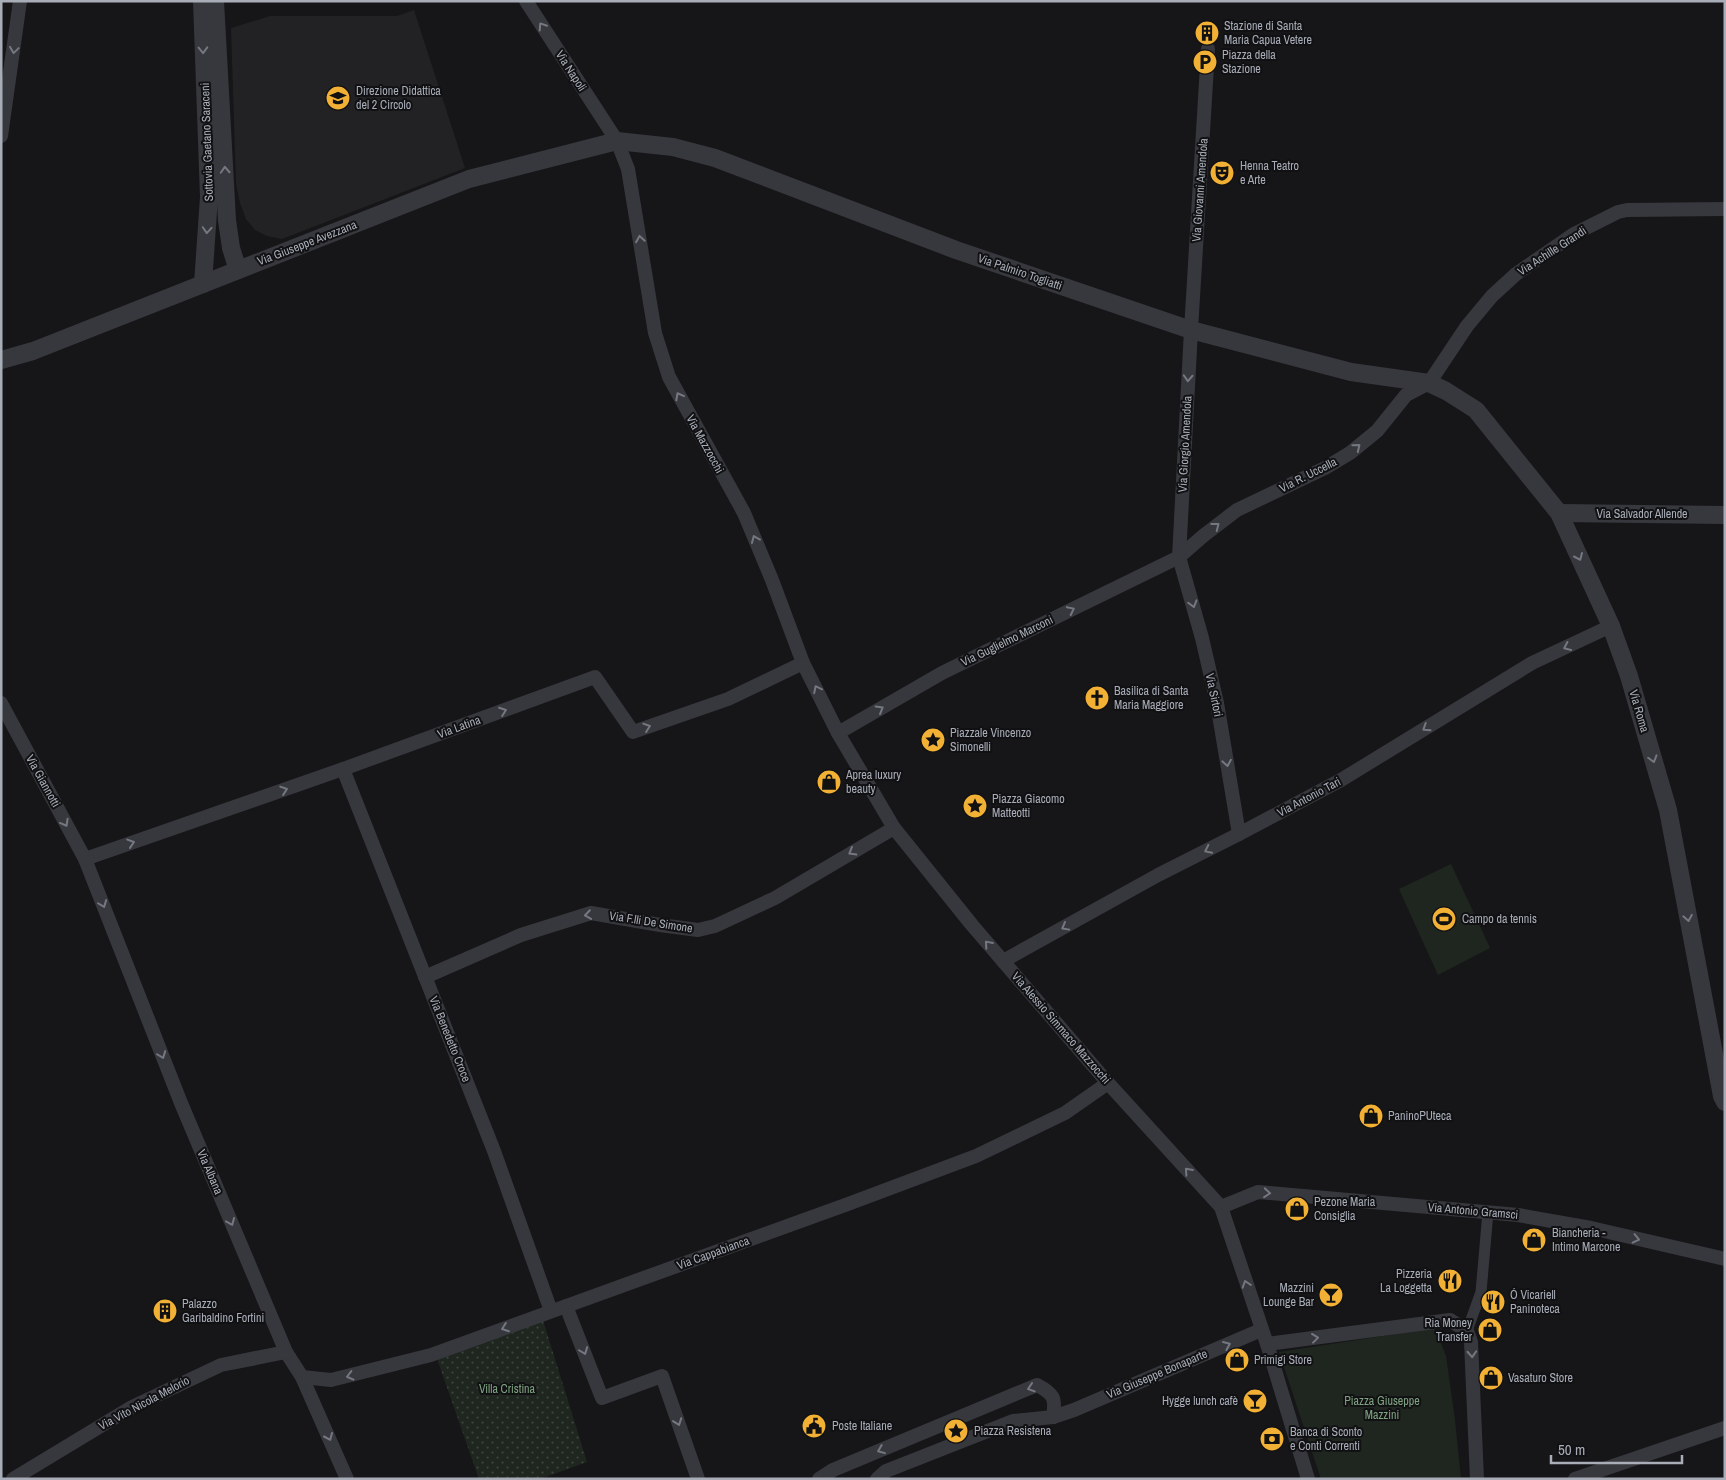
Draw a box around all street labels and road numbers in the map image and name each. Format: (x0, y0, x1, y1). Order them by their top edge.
street label: Via Napoli (552, 47, 590, 95)
street label: Sottovia Gaetano Saraceni (197, 82, 217, 202)
street label: Via Giovanni Amendola (1188, 137, 1212, 242)
street label: Via Giuseppe Avezzana (255, 216, 359, 269)
street label: Via Achille Grandi (1514, 223, 1590, 279)
street label: Via Palmiro Togliatti (976, 250, 1064, 294)
street label: Via Giorgio Amendola (1174, 395, 1196, 493)
street label: Via Mazzocchi (682, 412, 728, 476)
street label: Via R. Uccella (1277, 454, 1340, 496)
street label: Via Salvador Allende (1596, 506, 1688, 522)
street label: Via Guglielmo Marconi (958, 612, 1056, 670)
street label: Via Sirtori (1202, 672, 1226, 718)
street label: Via Roma (1625, 688, 1653, 735)
street label: Via Latina (435, 712, 483, 742)
street label: Via Giannotti (22, 752, 64, 810)
street label: Via Antonio Tari (1274, 774, 1344, 820)
street label: Via F.lli De Simone (608, 908, 694, 936)
street label: Via Alessio Simmaco Mazzocchi (1008, 969, 1114, 1087)
street label: Via Benedetto Croce (425, 994, 475, 1084)
street label: Via Albana (193, 1147, 227, 1197)
street label: Via Antonio Gramsci (1427, 1199, 1519, 1223)
street label: Via Cappabianca (675, 1232, 752, 1273)
street label: Via Giuseppe Bonaparte (1104, 1346, 1210, 1402)
street label: Via Vito Nicola Melorio (96, 1372, 192, 1434)

